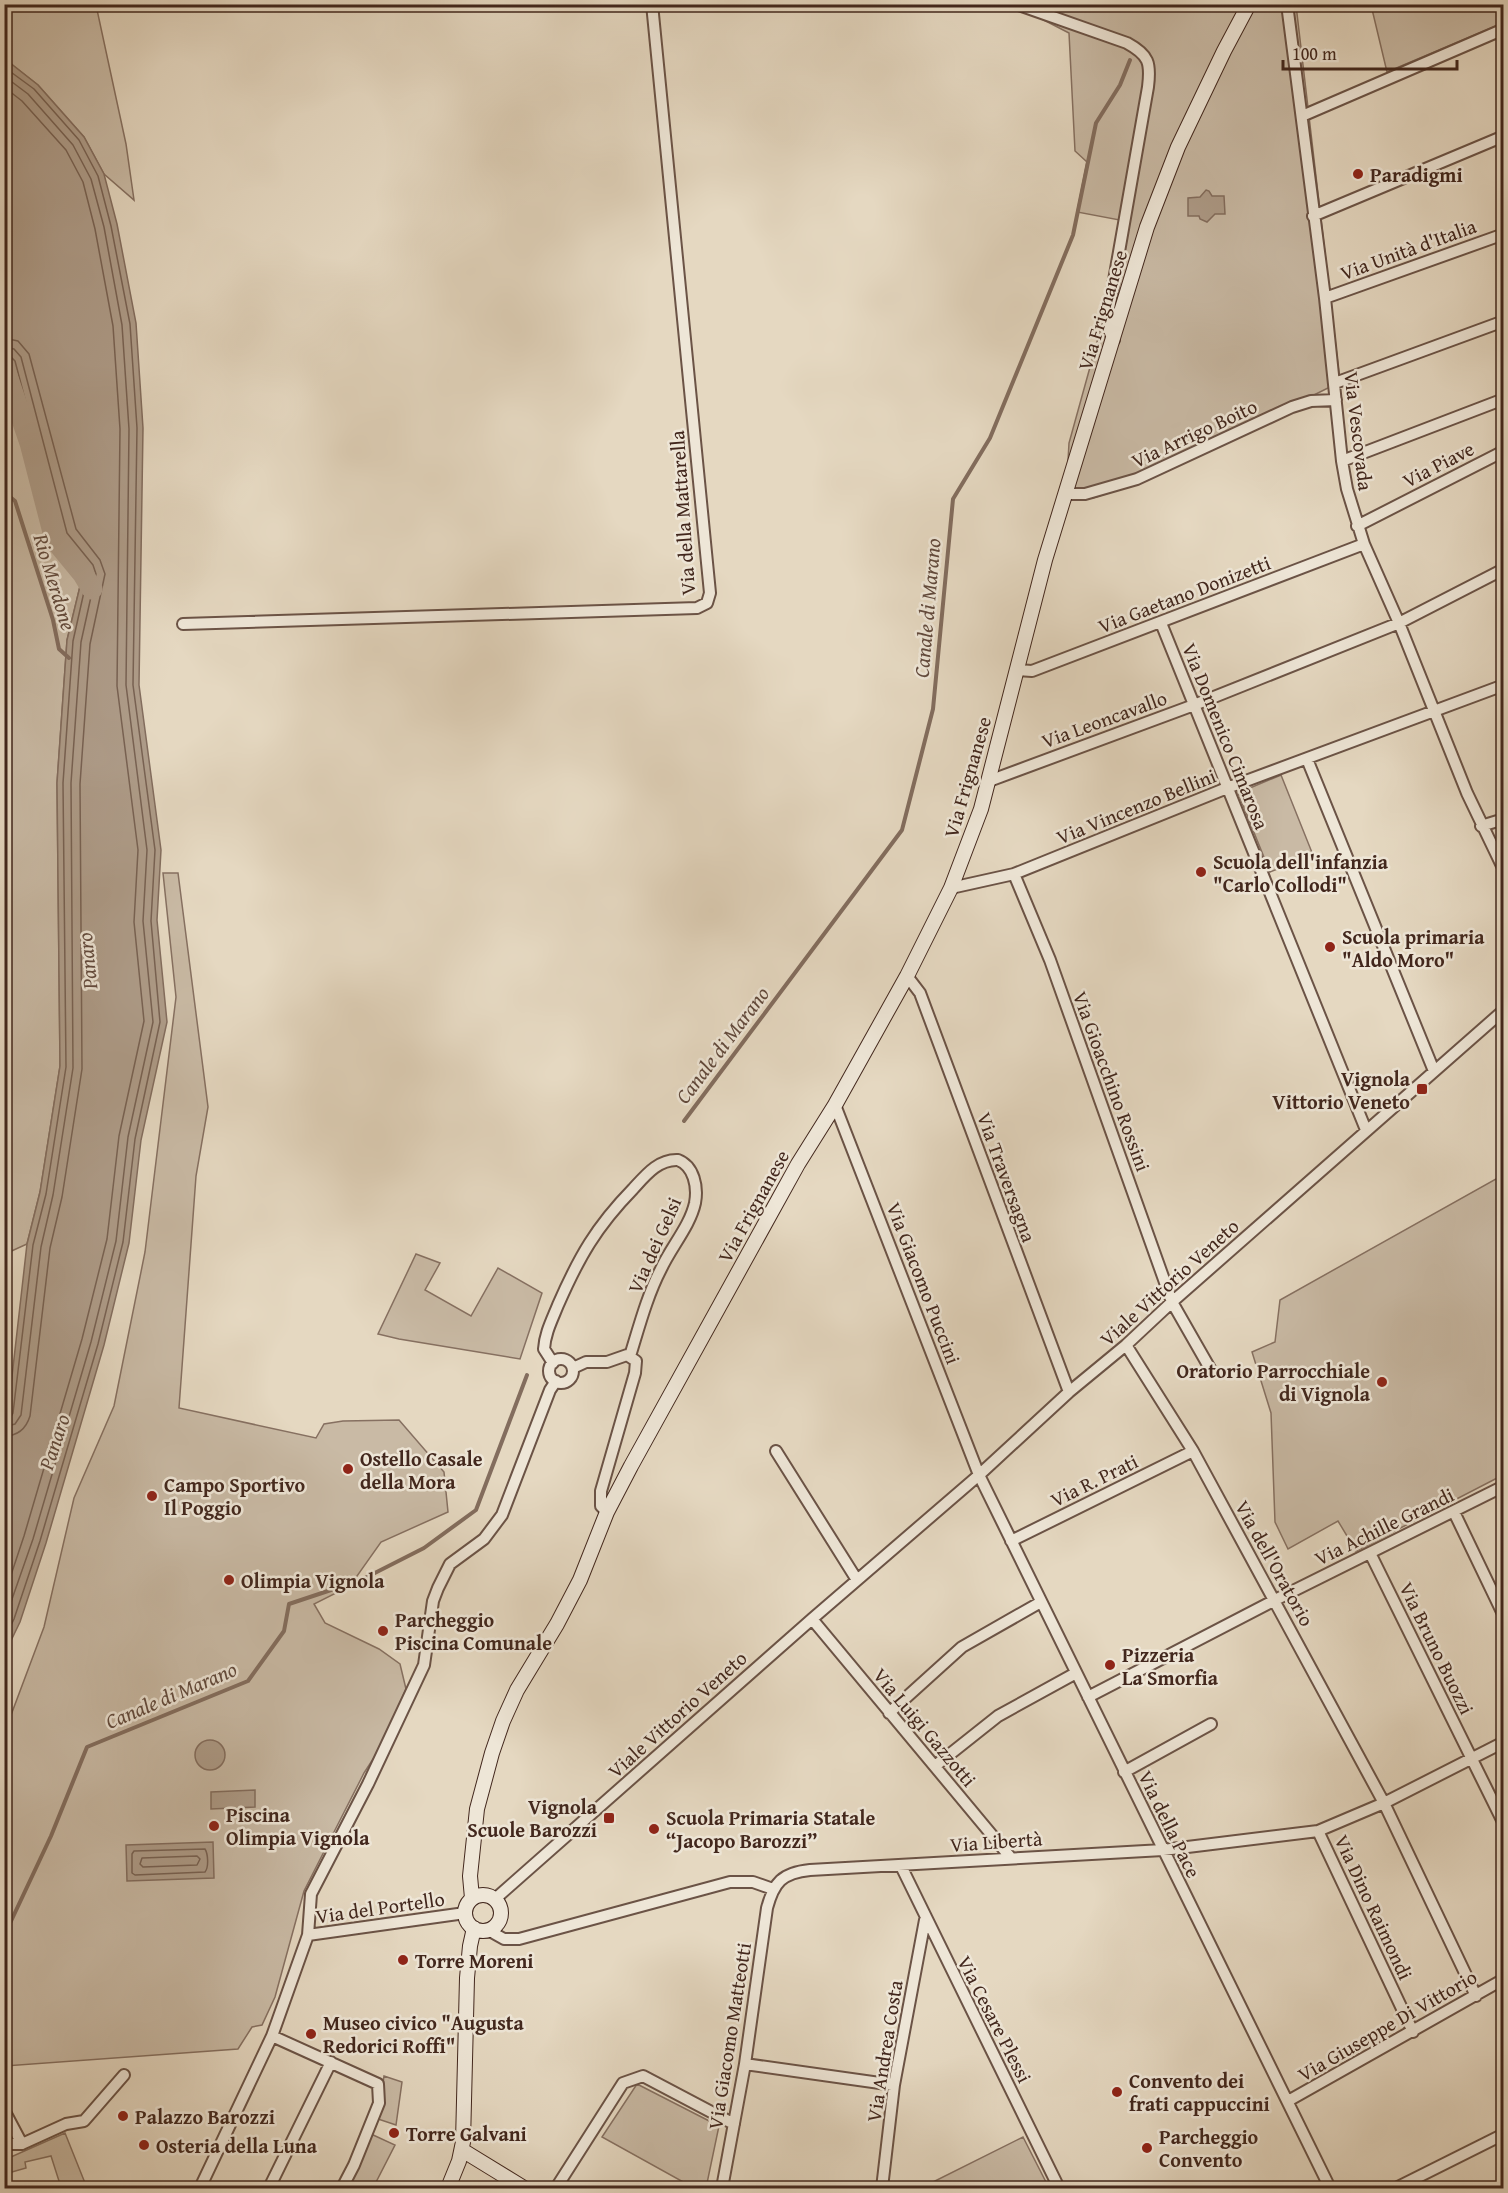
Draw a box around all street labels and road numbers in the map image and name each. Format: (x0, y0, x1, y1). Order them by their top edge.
street label: Via Unità d'Italia (1336, 211, 1481, 287)
street label: Via Frignanese (1070, 246, 1134, 374)
street label: Via Vescovada (1337, 370, 1381, 493)
street label: Via Arrigo Boito (1126, 391, 1262, 475)
street label: Via della Mattarella (662, 429, 702, 596)
street label: Via Piave (1397, 434, 1479, 494)
street label: Via Gaetano Donizetti (1094, 548, 1275, 640)
street label: Via Domenico Cimarosa (1175, 638, 1277, 834)
street label: Via Leoncavallo (1037, 683, 1171, 755)
street label: Via Frignanese (936, 713, 998, 841)
street label: Via Vincenzo Bellini (1052, 761, 1220, 851)
street label: Via Gioacchino Rossini (1066, 987, 1158, 1175)
street label: Via Traversagna (970, 1108, 1044, 1246)
street label: Via Frignanese (710, 1144, 796, 1268)
street label: Via dei Gelsi (620, 1192, 688, 1298)
street label: Via Giacomo Puccini (880, 1198, 968, 1368)
street label: Viale Vittorio Veneto (1093, 1212, 1245, 1352)
street label: Via R. Prati (1045, 1446, 1143, 1514)
street label: Via Achille Grandi (1309, 1479, 1459, 1572)
street label: Via dell'Oratorio (1228, 1495, 1322, 1631)
street label: Via Bruno Buozzi (1392, 1577, 1482, 1720)
street label: Viale Vittorio Veneto (601, 1644, 753, 1784)
street label: Via Luigi Gazzotti (867, 1661, 984, 1793)
street label: Via della Pace (1132, 1765, 1208, 1883)
street label: Via Libertà (949, 1823, 1044, 1859)
street label: Via Dino Raimondi (1328, 1830, 1420, 1985)
street label: Via del Portello (314, 1884, 446, 1930)
street label: Via Giacomo Matteotti (700, 1940, 758, 2131)
street label: Via Cesare Plessi (950, 1950, 1040, 2088)
street label: Via Giuseppe Di Vittorio (1292, 1962, 1482, 2088)
street label: Via Andrea Costa (858, 1977, 910, 2124)

